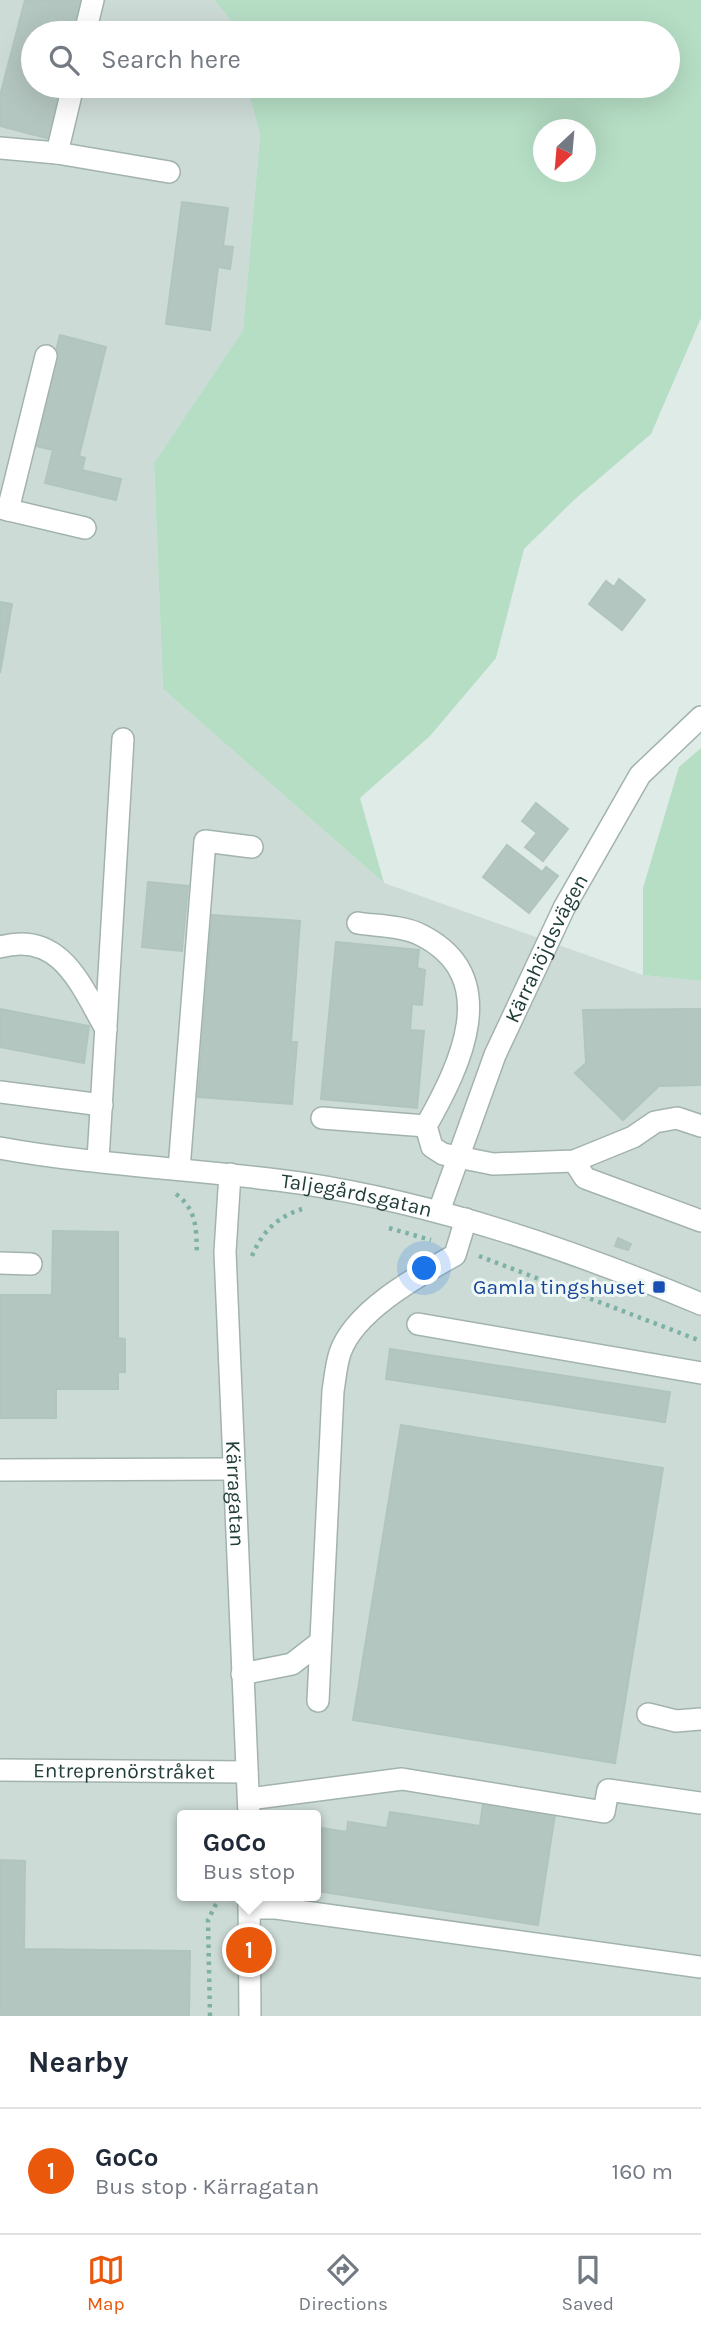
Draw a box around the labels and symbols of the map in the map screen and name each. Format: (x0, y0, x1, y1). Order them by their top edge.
north arrow (533, 119, 596, 182)
street label: Kärrahöjdsvägen (500, 870, 593, 1027)
street label: Taljegårdsgatan (280, 1169, 435, 1222)
your location (407, 1251, 441, 1285)
place label: Gamla tingshuset (473, 1275, 645, 1299)
marker: Gamla tingshuset (651, 1279, 667, 1295)
street label: Kärragatan (221, 1440, 250, 1547)
street label: Entreprenörstråket (33, 1758, 215, 1784)
pin: 1 (226, 1924, 272, 1976)

